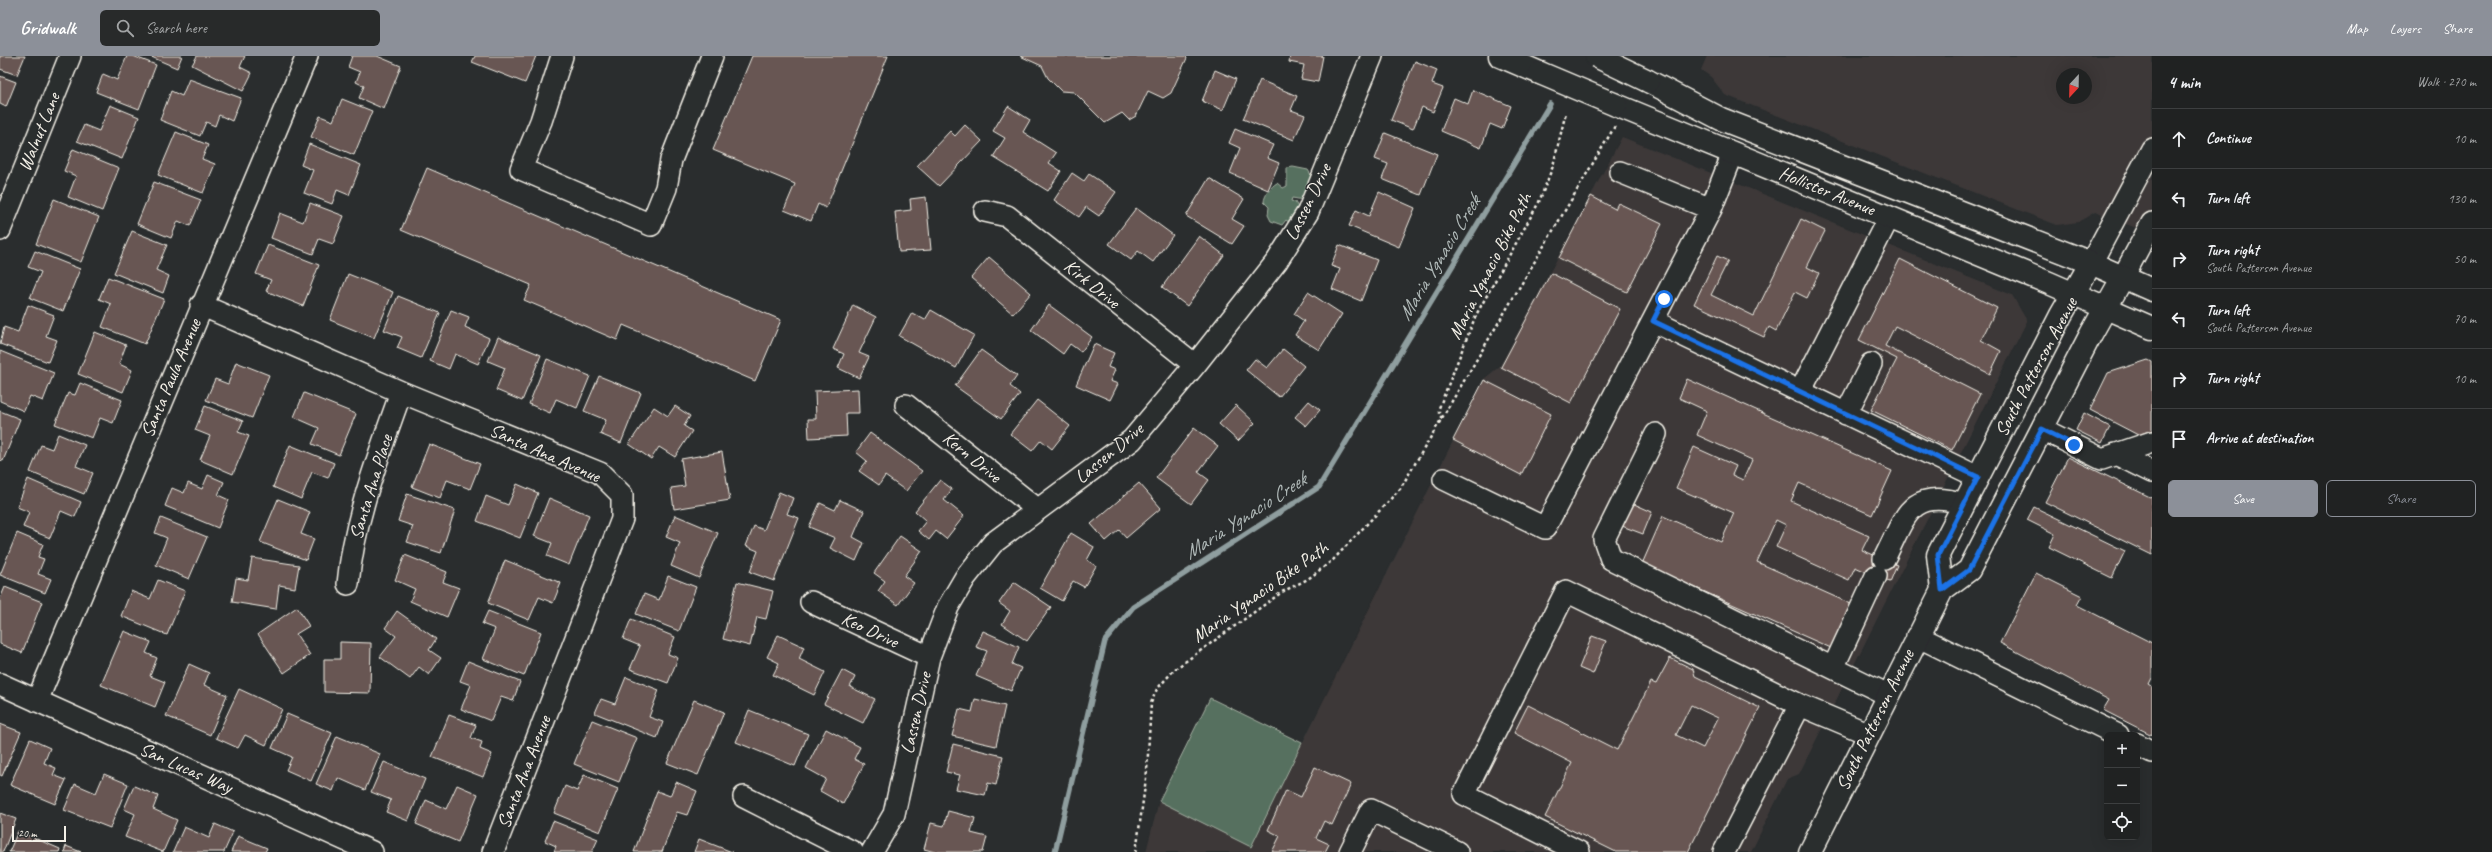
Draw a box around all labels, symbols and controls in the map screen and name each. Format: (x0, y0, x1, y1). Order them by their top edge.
search box (100, 10, 380, 46)
text: Gridwalk (20, 16, 76, 40)
icon: search (114, 17, 136, 39)
text: Search here (146, 19, 207, 38)
text: Map (2346, 20, 2368, 37)
text: Layers (2390, 20, 2421, 37)
text: Share (2443, 20, 2472, 37)
north arrow (2056, 68, 2092, 104)
text: 4 min (2168, 72, 2201, 93)
text: Walk · 270 m (2417, 74, 2476, 90)
street label: Walnut Lane (12, 88, 66, 175)
icon: ahead (2168, 128, 2190, 150)
text: Continue (2206, 129, 2251, 148)
text: 10 m (2454, 131, 2476, 147)
street label: Lassen Drive (1279, 158, 1338, 244)
street label: Hollister Avenue (1775, 161, 1880, 222)
water label: Maria Ygnacio Creek (1392, 188, 1488, 325)
street label: Maria Ygnacio Bike Path (1443, 188, 1538, 343)
icon: left (2168, 188, 2190, 210)
text: Turn left (2206, 189, 2249, 208)
text: 130 m (2448, 191, 2476, 207)
text: Turn right (2206, 241, 2259, 260)
icon: right (2168, 248, 2190, 270)
text: 50 m (2454, 251, 2476, 267)
street label: Kirk Drive (1059, 254, 1126, 315)
text: South Patterson Avenue (2206, 260, 2311, 276)
route start (1655, 290, 1673, 308)
street label: South Patterson Avenue (1989, 292, 2084, 441)
text: Turn left (2206, 301, 2249, 320)
icon: left (2168, 308, 2190, 330)
text: 70 m (2454, 311, 2476, 327)
street label: Santa Paula Avenue (135, 313, 207, 441)
text: South Patterson Avenue (2206, 320, 2311, 336)
icon: right (2168, 368, 2190, 390)
text: Turn right (2206, 369, 2259, 388)
text: 10 m (2454, 371, 2476, 387)
street label: Lassen Drive (1070, 416, 1150, 489)
street label: Santa Ana Avenue (486, 418, 606, 489)
street label: Kern Drive (938, 426, 1008, 489)
icon: arrive (2168, 428, 2190, 450)
text: Arrive at destination (2206, 429, 2313, 448)
street label: Santa Ana Place (344, 430, 399, 542)
route end (2065, 436, 2083, 454)
water label: Maria Ygnacio Creek (1179, 465, 1314, 565)
button: Save (2168, 480, 2318, 517)
button: Share (2326, 480, 2476, 517)
street label: Maria Ygnacio Bike Path (1187, 535, 1334, 648)
street label: Keo Drive (838, 606, 904, 654)
street label: South Patterson Avenue (1831, 644, 1920, 794)
street label: Lassen Drive (895, 668, 937, 756)
street label: Santa Ana Avenue (492, 711, 557, 832)
map controls (2104, 732, 2140, 840)
button: + (2104, 732, 2140, 768)
street label: San Lucas Way (136, 737, 238, 800)
button: − (2104, 768, 2140, 804)
button: locate (2104, 804, 2140, 840)
scale bar (12, 824, 66, 843)
text: 20 m (18, 826, 37, 840)

